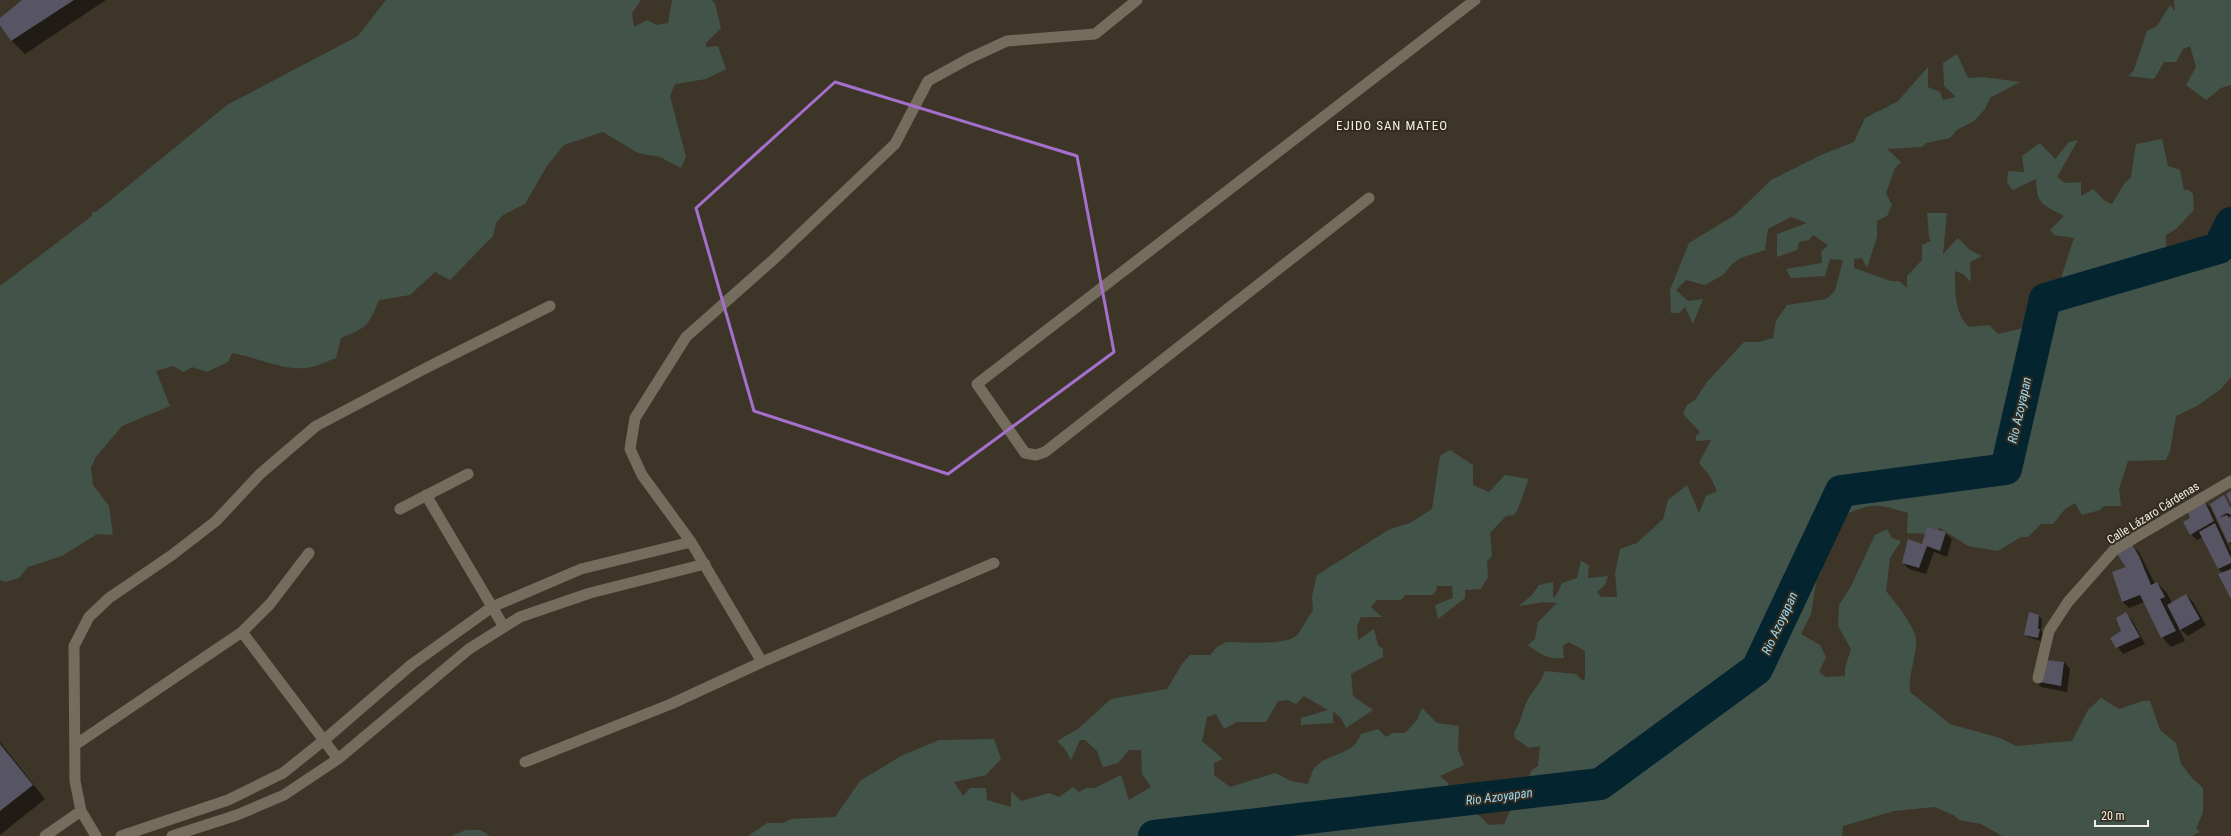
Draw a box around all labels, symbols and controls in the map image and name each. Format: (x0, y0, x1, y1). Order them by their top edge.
district label: EJIDO SAN MATEO (1336, 118, 1448, 133)
water label: Rio Azoyapan (2005, 376, 2034, 445)
street label: Calle Lázaro Cárdenas (2104, 479, 2202, 547)
water label: Rio Azoyapan (1758, 589, 1801, 657)
water label: Rio Azoyapan (1465, 785, 1533, 808)
scale bar (2095, 802, 2148, 828)
text: 20 m (2101, 809, 2125, 823)

